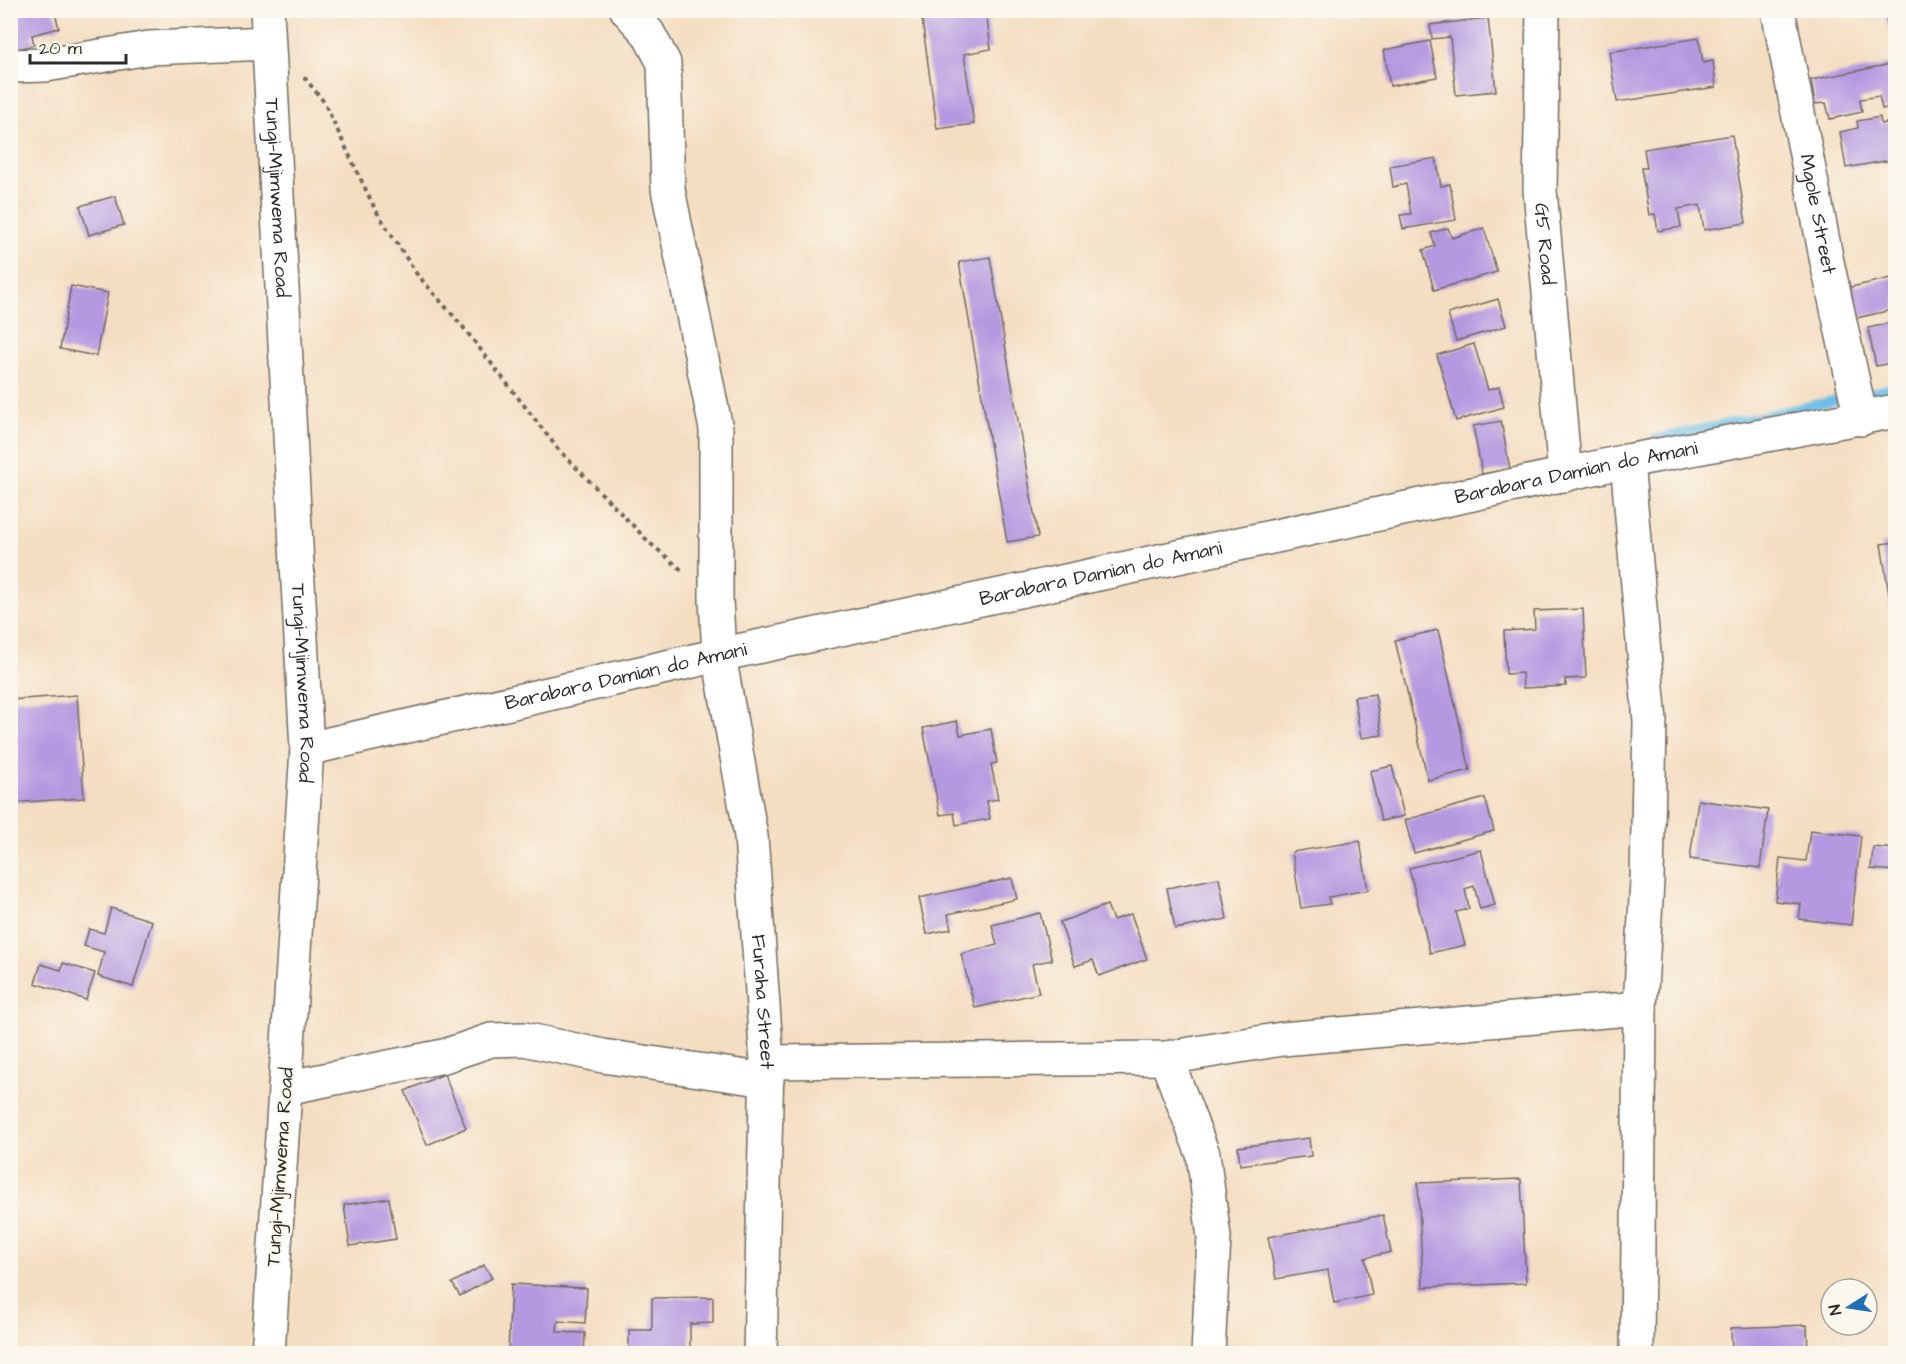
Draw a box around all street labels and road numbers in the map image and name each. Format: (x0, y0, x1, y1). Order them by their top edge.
street label: Tungi—Mjimwema Road (258, 97, 297, 298)
street label: Mgole Street (1792, 152, 1843, 277)
street label: G5 Road (1527, 202, 1562, 286)
street label: Barabara Damian do Amani (1452, 434, 1700, 511)
street label: Barabara Damian do Amani (977, 534, 1225, 613)
street label: Tungi—Mjimwema Road (284, 583, 321, 784)
street label: Barabara Damian do Amani (502, 635, 749, 717)
street label: Furaha Street (744, 933, 781, 1069)
street label: Tungi—Mjimwema Road (259, 1066, 302, 1268)

